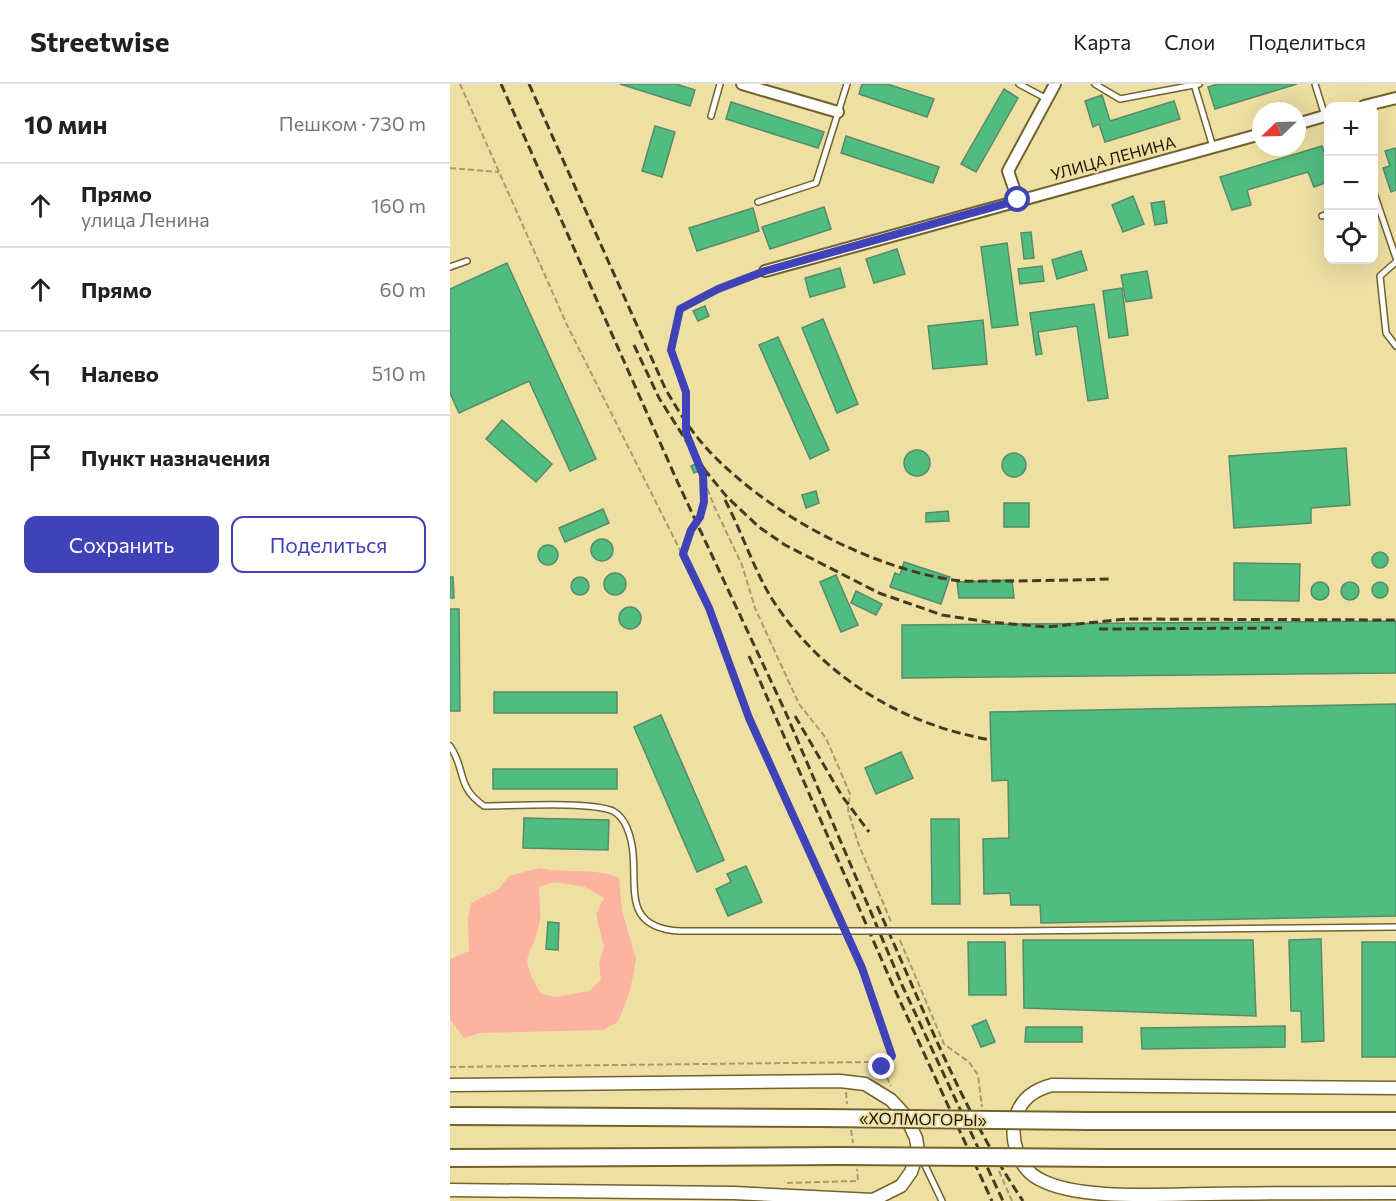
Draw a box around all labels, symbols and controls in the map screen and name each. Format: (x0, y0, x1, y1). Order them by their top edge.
text: Streetwise (30, 24, 170, 58)
text: Карта (1073, 29, 1131, 54)
text: Слои (1164, 29, 1215, 54)
text: Поделиться (1248, 29, 1366, 54)
north arrow (1252, 102, 1306, 156)
map controls (1324, 102, 1378, 264)
button: + (1324, 102, 1378, 156)
text: 10 мин (24, 108, 107, 139)
text: Пешком · 730 m (279, 111, 426, 135)
street label: УЛИЦА ЛЕНИНА (1048, 132, 1177, 183)
button: − (1324, 156, 1378, 210)
text: Прямо (81, 180, 152, 207)
route start (1004, 186, 1030, 212)
icon: ahead (24, 189, 57, 222)
text: 160 m (371, 193, 426, 217)
text: улица Ленина (81, 207, 210, 231)
button: locate (1324, 210, 1378, 264)
icon: ahead (24, 273, 57, 306)
text: Прямо (81, 276, 152, 303)
text: 60 m (380, 277, 426, 301)
icon: left (24, 357, 57, 390)
text: Налево (81, 360, 159, 387)
text: 510 m (372, 361, 426, 385)
icon: arrive (24, 441, 57, 474)
text: Пункт назначения (81, 444, 270, 471)
button: Сохранить (24, 516, 219, 573)
button: Поделиться (231, 516, 426, 573)
route end (868, 1053, 894, 1079)
street label: «ХОЛМОГОРЫ» (859, 1108, 987, 1129)

